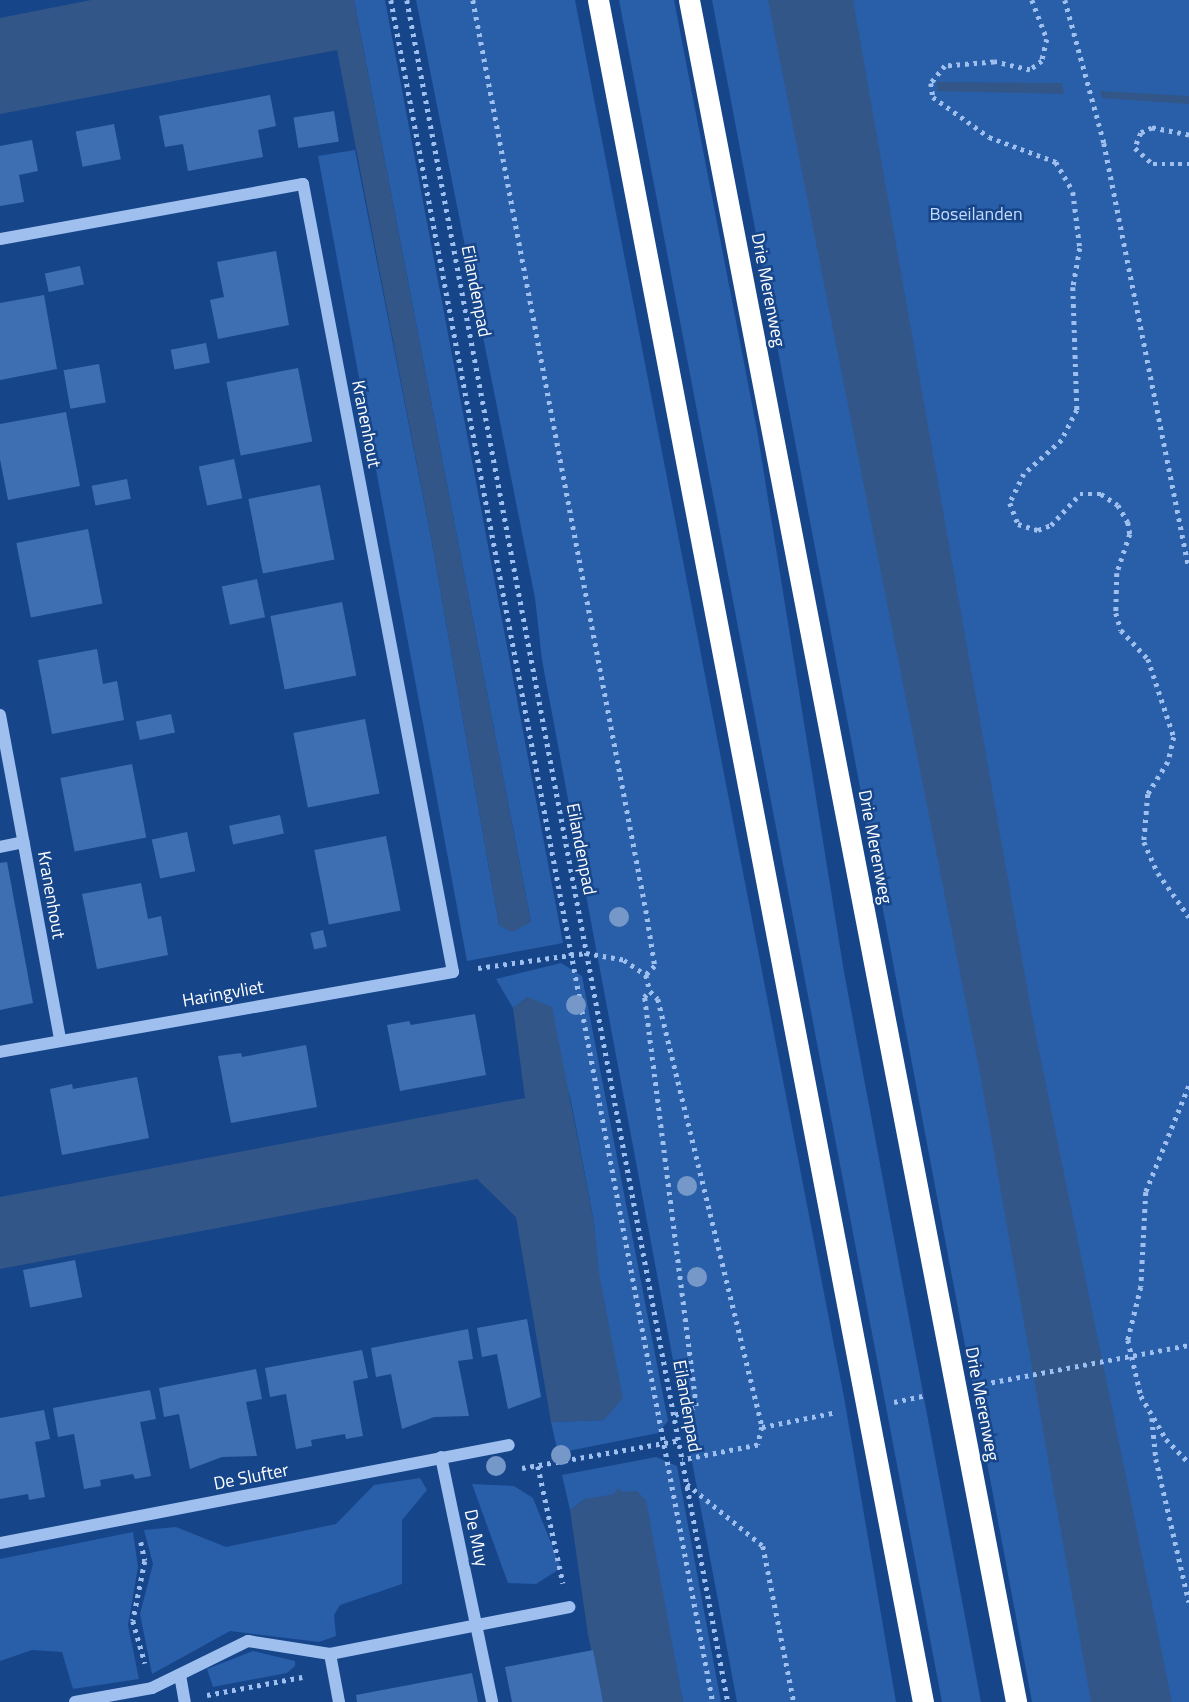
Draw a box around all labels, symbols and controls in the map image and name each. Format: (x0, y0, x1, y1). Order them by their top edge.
park label: Boseilanden (929, 203, 1023, 225)
street label: Drie Merenweg (746, 231, 790, 349)
street label: Eilandenpad (457, 243, 495, 339)
street label: Kranenhout (347, 378, 385, 470)
street label: Drie Merenweg (853, 788, 897, 906)
street label: Eilandenpad (562, 801, 600, 897)
street label: Kranenhout (33, 849, 69, 941)
street label: Haringvliet (181, 976, 265, 1012)
street label: Drie Merenweg (960, 1345, 1004, 1463)
street label: Eilandenpad (668, 1358, 706, 1454)
street label: De Slufter (212, 1459, 290, 1495)
street label: De Muy (459, 1507, 493, 1569)

